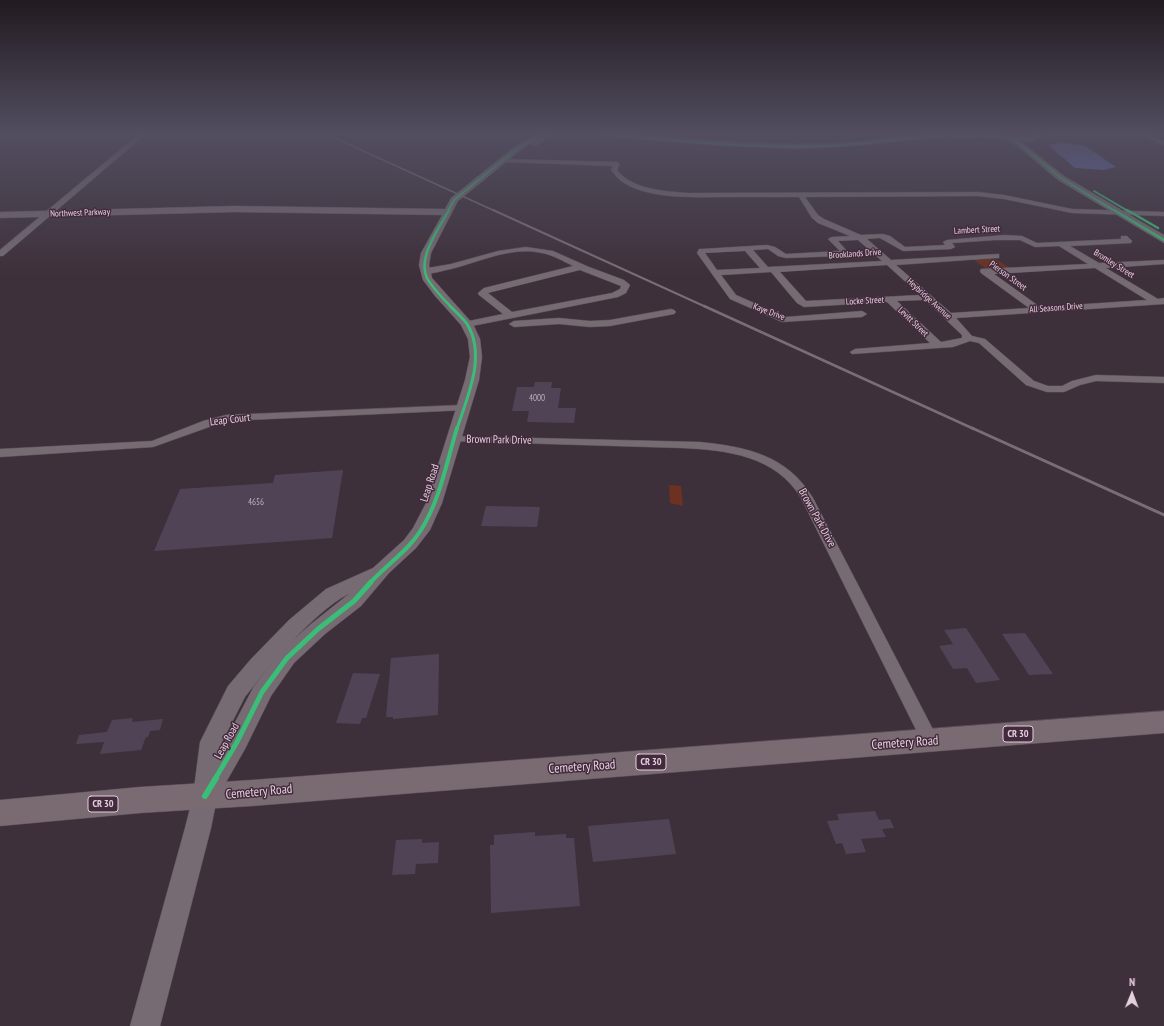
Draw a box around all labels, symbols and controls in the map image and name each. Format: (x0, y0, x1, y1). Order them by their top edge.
street label: Northwest Parkway (50, 207, 110, 219)
street label: Lambert Street (954, 223, 1000, 237)
street label: Brooklands Drive (828, 247, 882, 261)
street label: Bromley Street (1092, 247, 1136, 281)
street label: Pierson Street (987, 259, 1029, 293)
street label: Heybridge Avenue (904, 276, 954, 322)
street label: Locke Street (846, 295, 884, 307)
street label: Kaye Drive (752, 301, 786, 323)
street label: All Seasons Drive (1029, 301, 1083, 315)
street label: Levitt Street (896, 305, 930, 339)
house number: 4000 (529, 393, 545, 403)
street label: Leap Court (209, 411, 251, 429)
street label: Brown Park Drive (466, 433, 532, 447)
street label: Leap Road (418, 462, 442, 504)
street label: Brown Park Drive (795, 486, 839, 550)
house number: 4656 (248, 497, 264, 507)
street label: Leap Road (212, 721, 242, 761)
road number: CR 30 (1003, 726, 1033, 742)
street label: Cemetery Road (871, 733, 939, 753)
road number: CR 30 (636, 754, 666, 770)
street label: Cemetery Road (548, 757, 616, 777)
street label: Cemetery Road (225, 781, 293, 803)
road number: CR 30 (88, 796, 118, 812)
north arrow (1112, 974, 1152, 1014)
text: N (1129, 975, 1135, 989)

